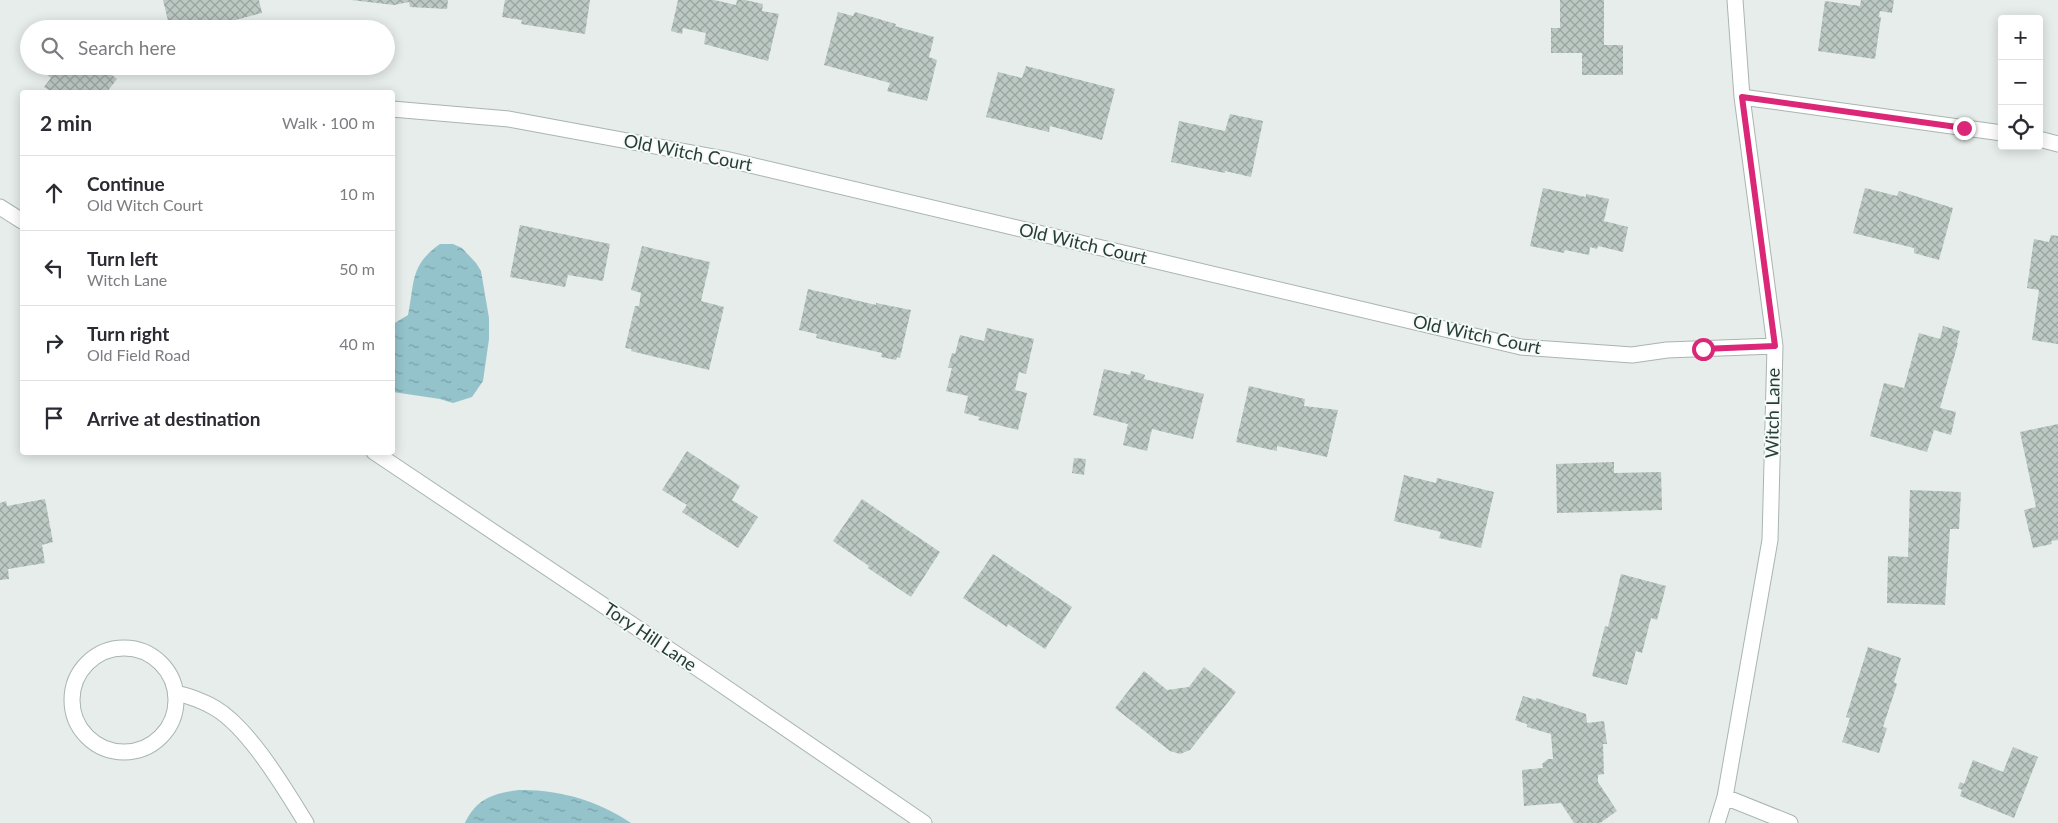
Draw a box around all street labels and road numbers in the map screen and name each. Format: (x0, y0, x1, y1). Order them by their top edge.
street label: Old Witch Court (622, 129, 755, 175)
street label: Old Witch Court (1017, 218, 1150, 269)
street label: Old Witch Court (1411, 310, 1544, 358)
street label: Witch Lane (1760, 368, 1784, 458)
street label: Tory Hill Lane (600, 597, 701, 675)

